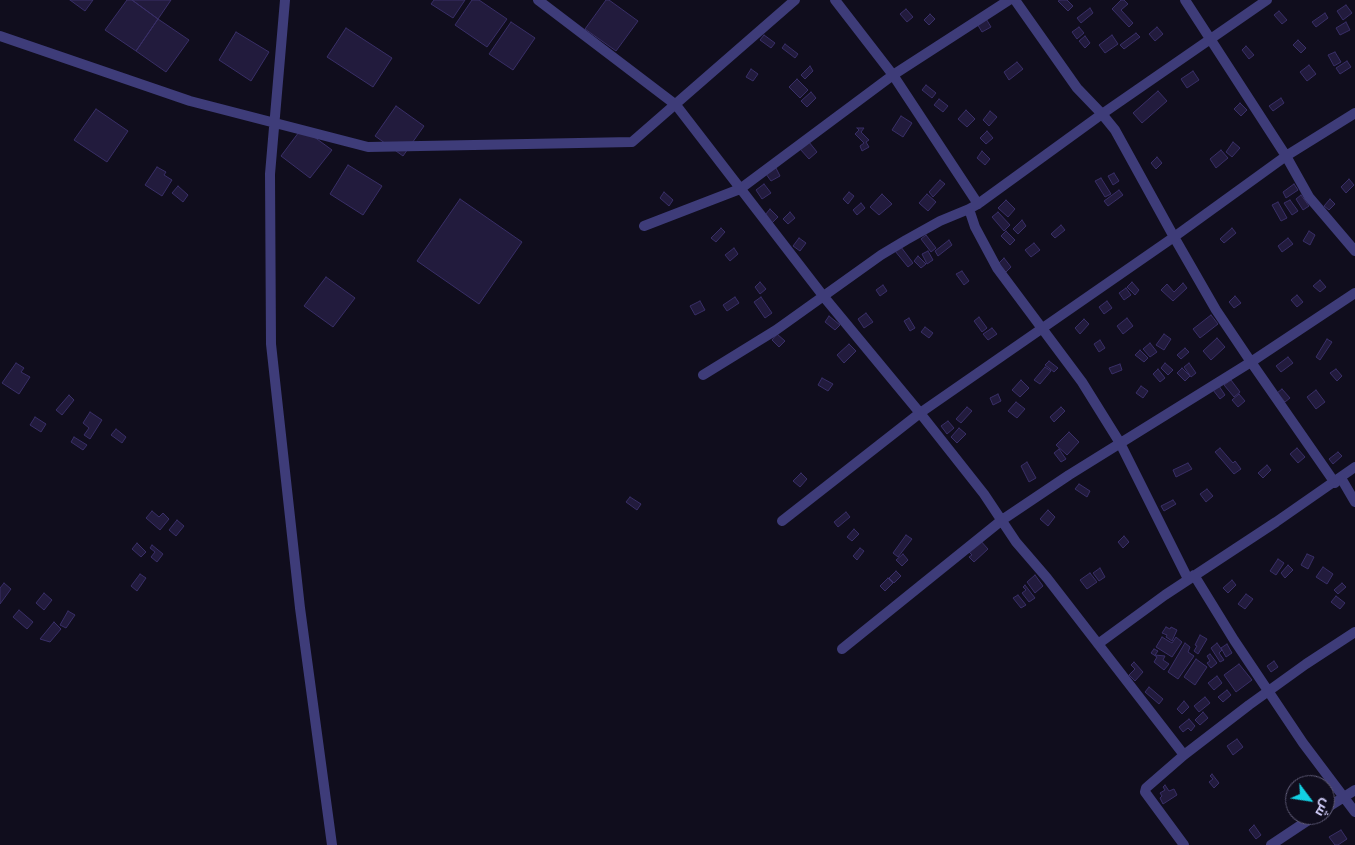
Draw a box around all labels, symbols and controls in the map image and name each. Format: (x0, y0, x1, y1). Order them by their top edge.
north arrow (1285, 775, 1335, 825)
text: ش (1311, 795, 1334, 820)

